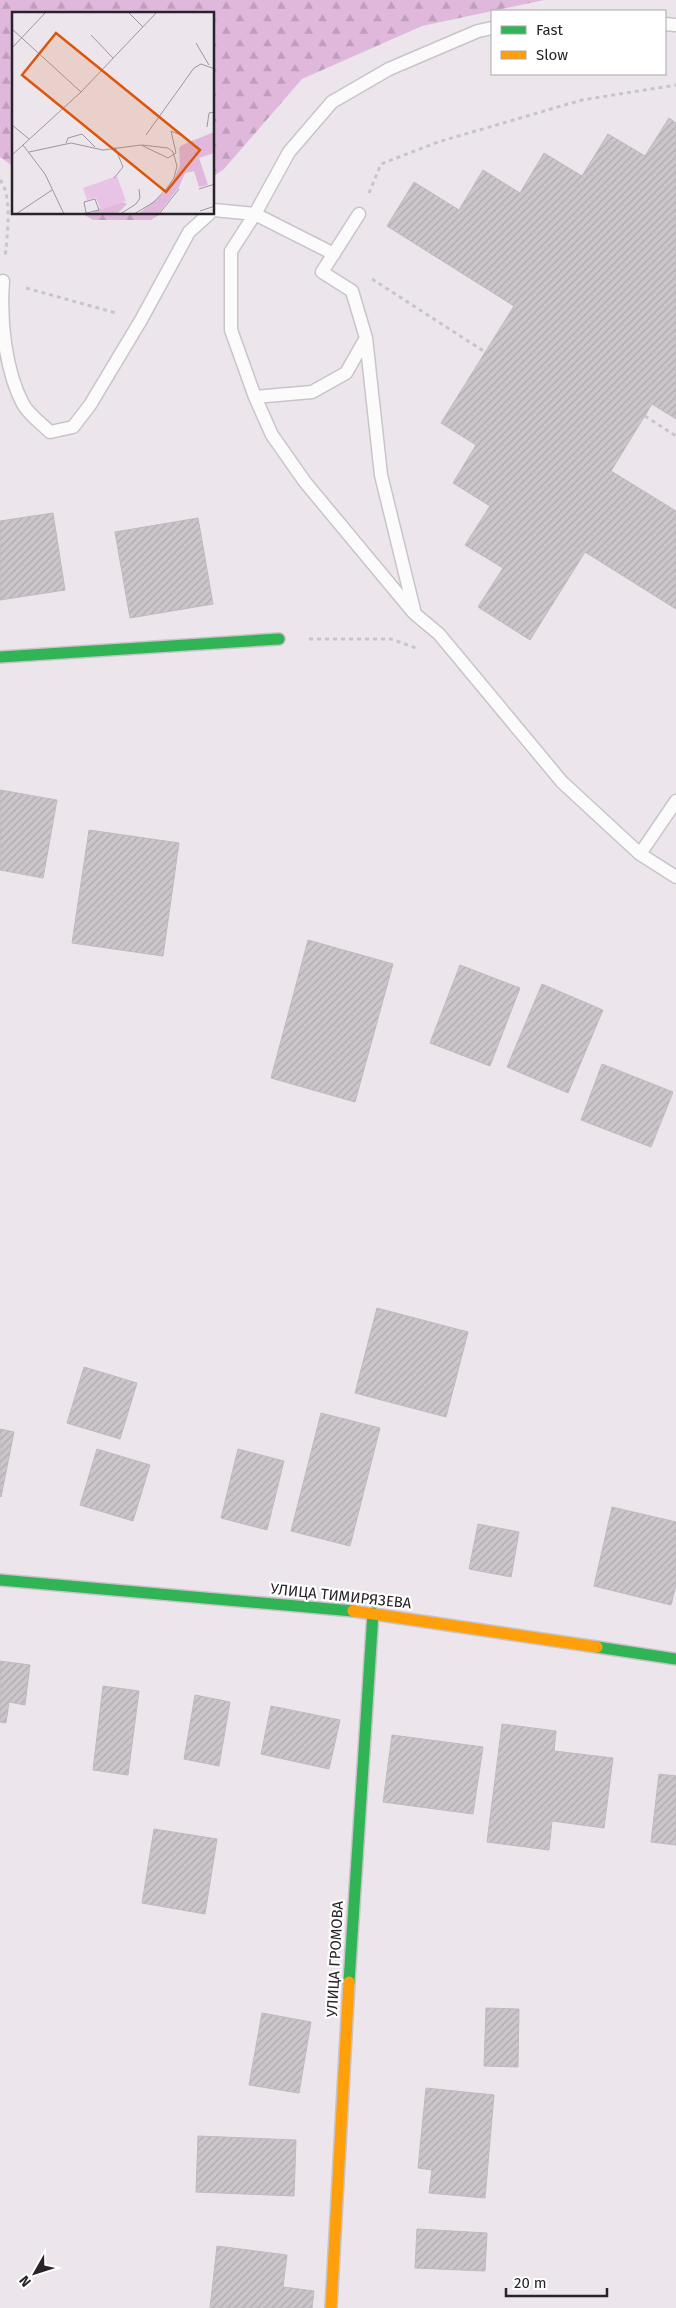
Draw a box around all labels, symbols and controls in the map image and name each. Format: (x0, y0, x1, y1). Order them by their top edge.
legend (491, 10, 666, 75)
inset map (12, 12, 215, 215)
text: Fast (536, 21, 563, 39)
text: Slow (536, 46, 568, 64)
street label: УЛИЦА ТИМИРЯЗЕВА (270, 1580, 413, 1612)
street label: УЛИЦА ГРОМОВА (323, 1900, 347, 2018)
north arrow (10, 2248, 60, 2298)
scale bar (506, 2266, 607, 2298)
text: N (16, 2272, 35, 2290)
text: 20 m (514, 2274, 547, 2292)

